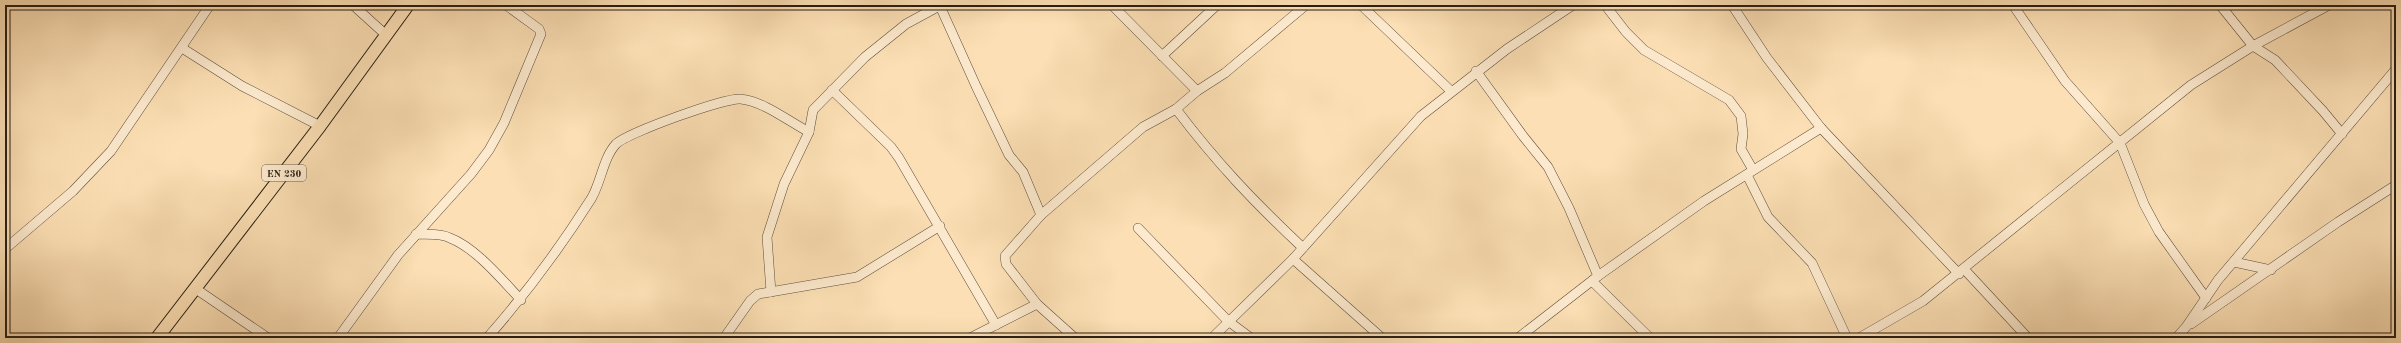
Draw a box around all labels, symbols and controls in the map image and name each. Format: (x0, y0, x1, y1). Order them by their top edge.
road number: EN 230 (262, 165, 306, 181)

